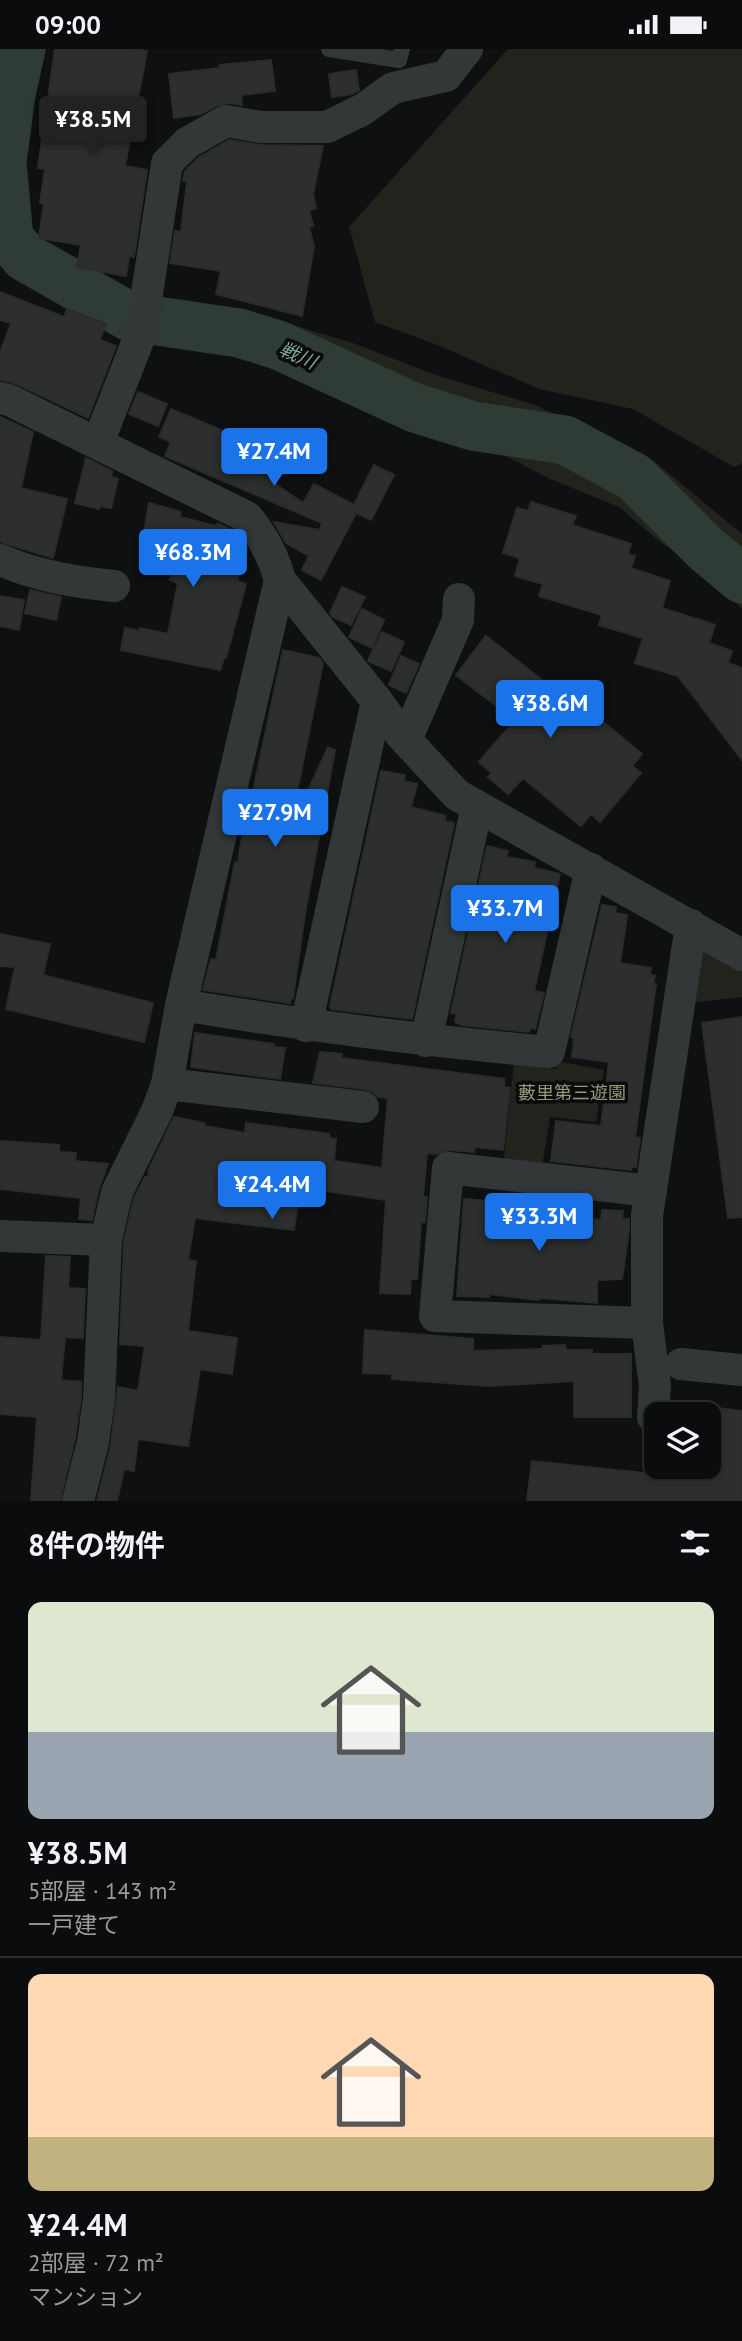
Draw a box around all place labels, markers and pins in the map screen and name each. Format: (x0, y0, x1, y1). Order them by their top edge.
pin: ¥38.5M (36, 97, 150, 156)
pin: ¥27.4M (217, 429, 331, 488)
pin: ¥68.3M (136, 529, 250, 589)
pin: ¥38.6M (493, 681, 607, 740)
pin: ¥27.9M (218, 789, 332, 849)
pin: ¥33.7M (448, 885, 562, 945)
pin: ¥24.4M (215, 1161, 329, 1221)
pin: ¥33.3M (482, 1193, 596, 1253)

